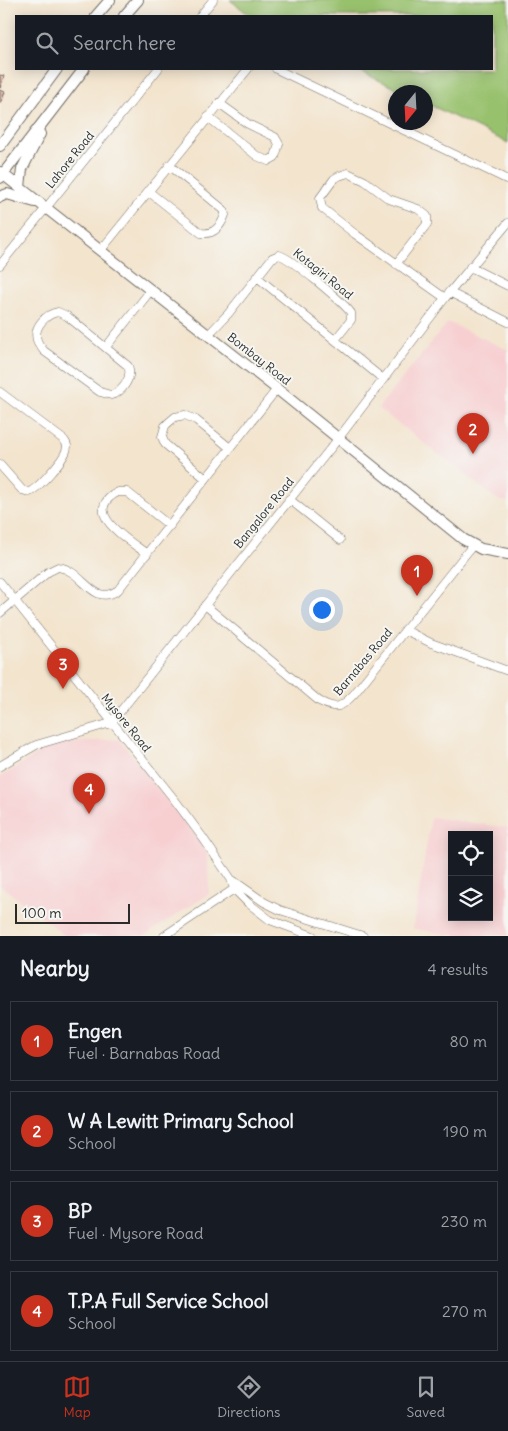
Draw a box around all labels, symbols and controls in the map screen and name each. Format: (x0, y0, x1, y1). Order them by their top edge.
search box (15, 15, 493, 70)
icon: search (33, 29, 61, 57)
text: Search here (73, 31, 176, 55)
north arrow (388, 85, 433, 130)
street label: Lahore Road (42, 128, 97, 191)
street label: Kotagiri Road (290, 245, 356, 302)
street label: Bombay Road (225, 329, 294, 388)
pin: 2 (457, 413, 489, 454)
street label: Bangalore Road (231, 474, 297, 551)
pin: 1 (401, 555, 433, 596)
your location (309, 597, 335, 623)
street label: Barnabas Road (330, 625, 395, 698)
pin: 3 (47, 648, 79, 689)
street label: Mysore Road (98, 690, 154, 755)
pin: 4 (73, 773, 105, 814)
map controls (448, 831, 493, 921)
button: locate (448, 831, 493, 876)
button: layers (448, 876, 493, 921)
scale bar (15, 901, 130, 924)
text: 100 m (22, 904, 62, 922)
text: Nearby (20, 955, 90, 982)
text: 4 results (427, 959, 488, 979)
text: Engen (68, 1019, 122, 1043)
text: 1 (34, 1031, 40, 1051)
text: 80 m (449, 1031, 487, 1051)
text: Fuel · Barnabas Road (68, 1043, 220, 1063)
text: W A Lewitt Primary School (68, 1109, 294, 1133)
text: 2 (33, 1121, 41, 1141)
text: 190 m (443, 1121, 487, 1141)
text: School (68, 1133, 116, 1153)
text: BP (68, 1199, 92, 1223)
text: 3 (32, 1211, 42, 1231)
text: 230 m (441, 1211, 487, 1231)
text: Fuel · Mysore Road (68, 1223, 203, 1243)
text: T.P.A Full Service School (68, 1289, 269, 1313)
text: 4 (32, 1301, 42, 1321)
text: 270 m (442, 1301, 487, 1321)
text: School (68, 1313, 116, 1333)
tab: Map (63, 1373, 91, 1421)
tab: Directions (217, 1373, 280, 1421)
tab: Saved (407, 1373, 445, 1421)

